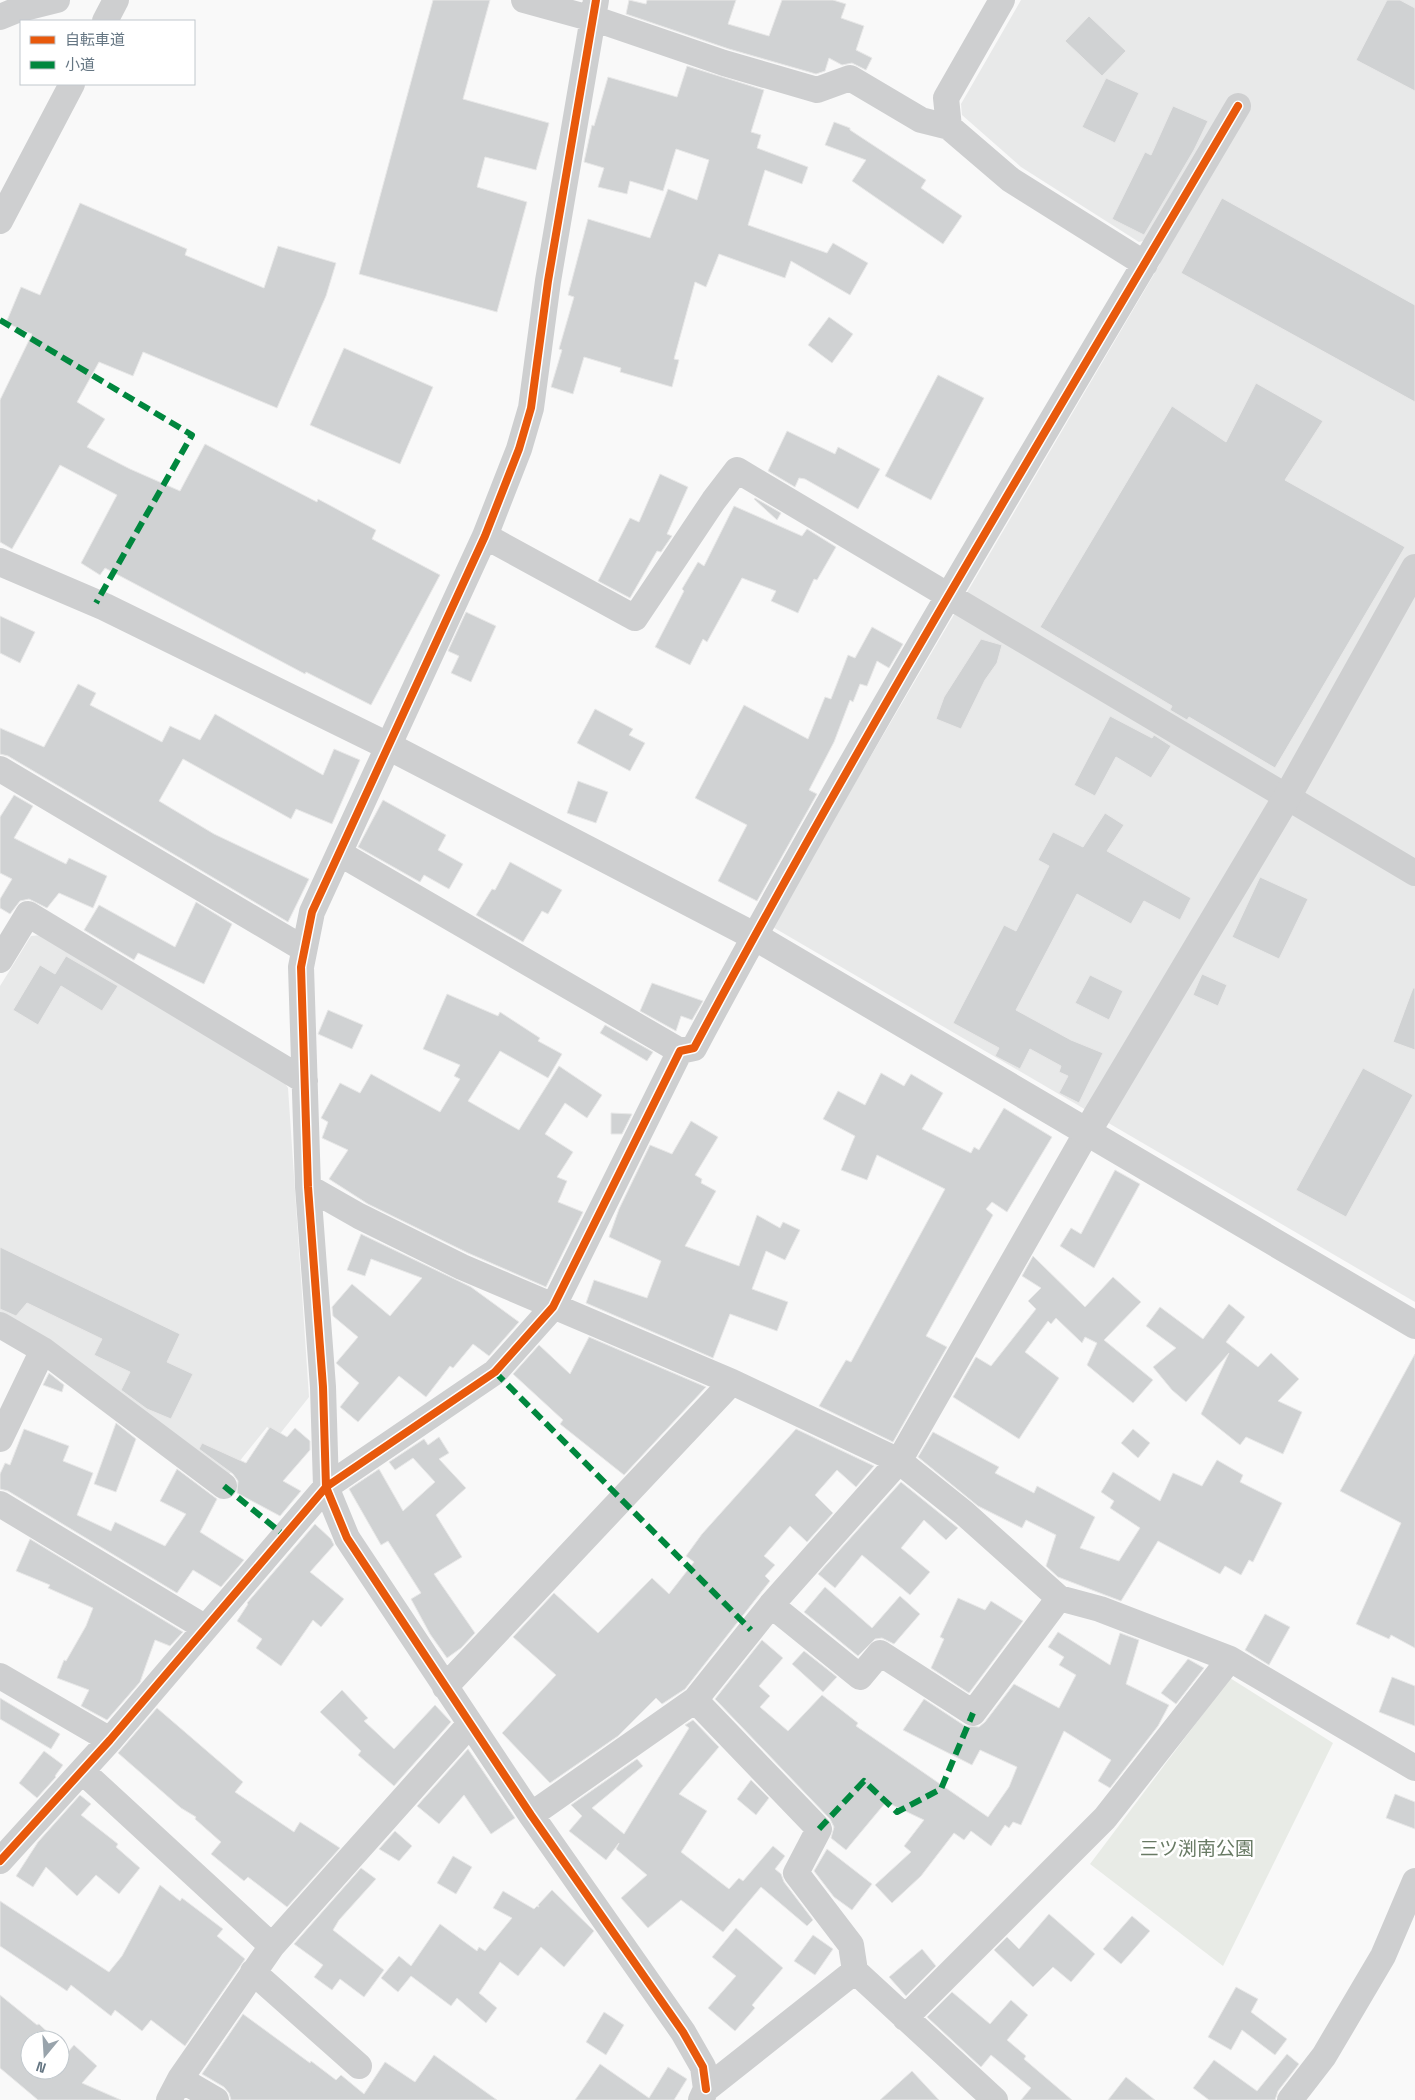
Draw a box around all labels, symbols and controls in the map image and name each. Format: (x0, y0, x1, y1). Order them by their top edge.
legend (20, 20, 195, 85)
text: 自転車道 (65, 30, 125, 49)
text: 小道 (65, 55, 95, 74)
park label: 三ツ渕南公園 (1140, 1836, 1254, 1861)
north arrow (20, 2030, 70, 2080)
text: N (34, 2057, 48, 2077)

